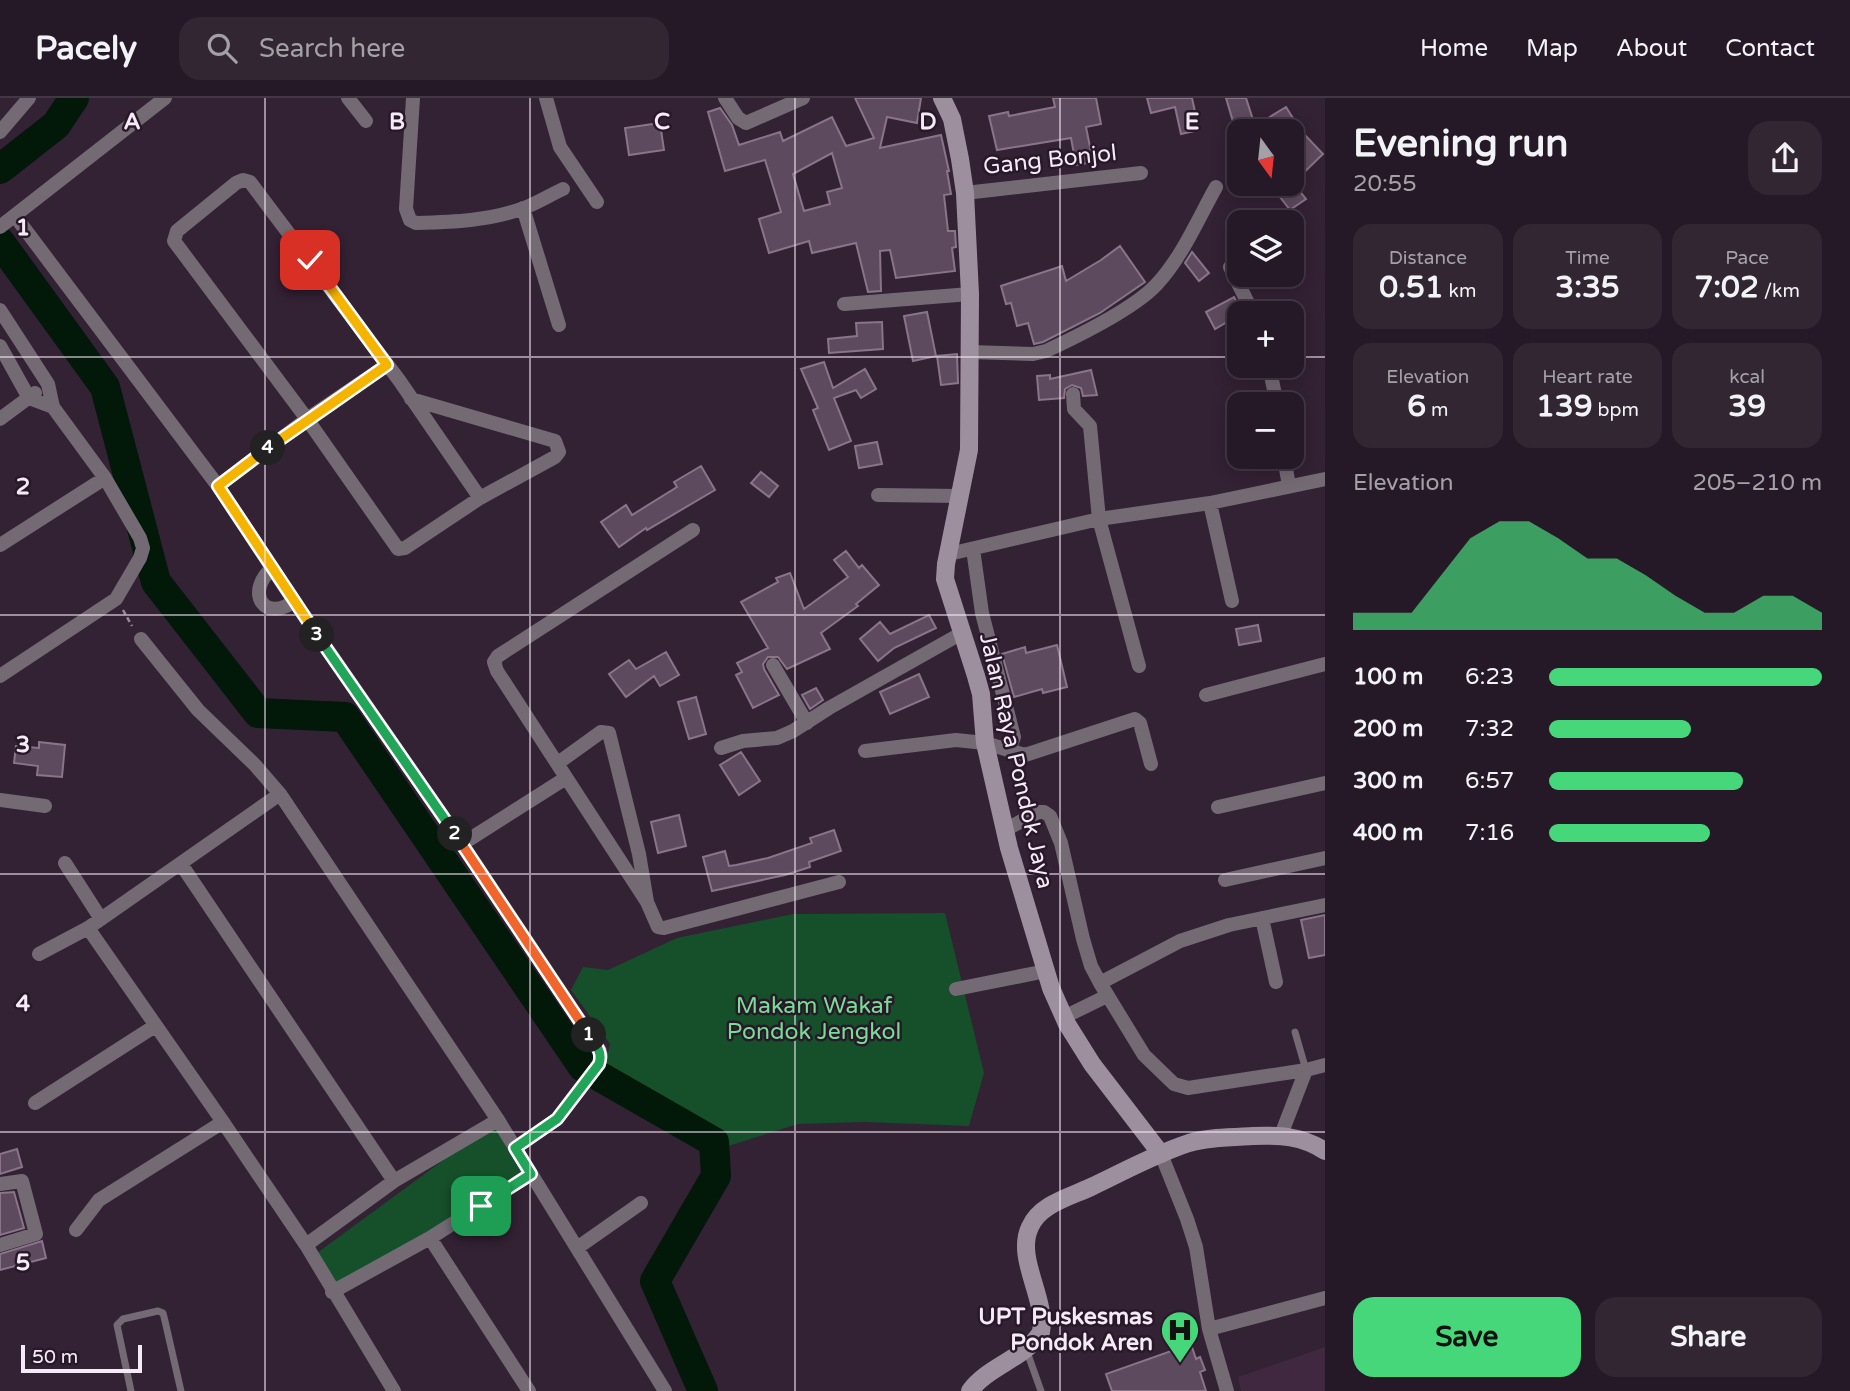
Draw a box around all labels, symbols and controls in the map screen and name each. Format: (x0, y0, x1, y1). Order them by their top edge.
search box (179, 17, 669, 80)
text: Pacely (35, 29, 137, 68)
icon: search (203, 29, 241, 67)
text: Search here (259, 33, 405, 64)
text: Home (1420, 34, 1488, 63)
text: Map (1526, 34, 1578, 63)
text: About (1616, 34, 1687, 63)
text: Contact (1725, 34, 1815, 63)
text: A (123, 108, 141, 136)
text: B (389, 108, 405, 136)
text: C (654, 108, 670, 136)
text: D (919, 108, 937, 136)
text: E (1185, 108, 1199, 136)
north arrow (1227, 119, 1304, 196)
map controls (1227, 119, 1304, 469)
text: Evening run (1353, 121, 1568, 167)
button: share (1748, 121, 1822, 195)
street label: Gang Bonjol (982, 139, 1118, 181)
text: 20:55 (1353, 170, 1417, 198)
button: layers (1227, 210, 1304, 287)
text: 1 (16, 214, 30, 242)
pin (280, 230, 340, 290)
icon: check (291, 241, 329, 279)
text: Distance (1389, 247, 1467, 269)
text: Time (1565, 247, 1610, 269)
text: Pace (1725, 247, 1769, 269)
text: 0.51 (1379, 269, 1444, 306)
text: 3:35 (1555, 269, 1620, 306)
text: 7:02 (1694, 269, 1759, 306)
text: km (1444, 280, 1476, 302)
text: /km (1759, 280, 1800, 302)
button: + (1227, 301, 1304, 378)
text: Elevation (1386, 366, 1469, 388)
text: Heart rate (1542, 366, 1633, 388)
text: kcal (1729, 366, 1765, 388)
text: 6 (1407, 388, 1426, 425)
text: 139 (1536, 388, 1593, 425)
text: 39 (1728, 388, 1766, 425)
button: − (1227, 392, 1304, 469)
text: m (1426, 399, 1448, 421)
text: bpm (1593, 399, 1639, 421)
pin: 4 (250, 430, 286, 466)
text: 4 (262, 436, 273, 458)
text: Elevation (1353, 469, 1454, 497)
text: 205–210 m (1693, 469, 1822, 497)
text: 2 (16, 473, 30, 501)
pin: 3 (300, 618, 334, 652)
text: 3 (311, 623, 322, 645)
street label: Jalan Raya Pondok Jaya (973, 631, 1059, 891)
text: 100 m (1353, 663, 1423, 691)
text: 6:23 (1465, 663, 1514, 691)
text: 200 m (1353, 715, 1423, 743)
text: 7:32 (1465, 715, 1514, 743)
text: 3 (16, 731, 30, 759)
text: 300 m (1353, 767, 1423, 795)
text: 6:57 (1465, 767, 1514, 795)
pin: 2 (438, 816, 472, 852)
text: 400 m (1353, 819, 1423, 847)
text: 7:16 (1465, 819, 1514, 847)
text: 2 (449, 822, 460, 844)
text: 4 (16, 990, 31, 1018)
park label: Makam Wakaf Pondok Jengkol (727, 992, 901, 1046)
pin: 1 (572, 1018, 606, 1052)
text: 1 (583, 1023, 594, 1045)
pin (451, 1176, 511, 1236)
icon: arrive (462, 1187, 500, 1225)
text: 5 (16, 1249, 30, 1277)
button: Save (1353, 1297, 1581, 1377)
button: Share (1595, 1297, 1822, 1377)
place label: UPT Puskesmas Pondok Aren (978, 1303, 1153, 1357)
hospital icon: UPT Puskesmas Pondok Aren (1159, 1309, 1201, 1364)
scale bar (21, 1342, 142, 1374)
text: 50 m (32, 1346, 78, 1368)

